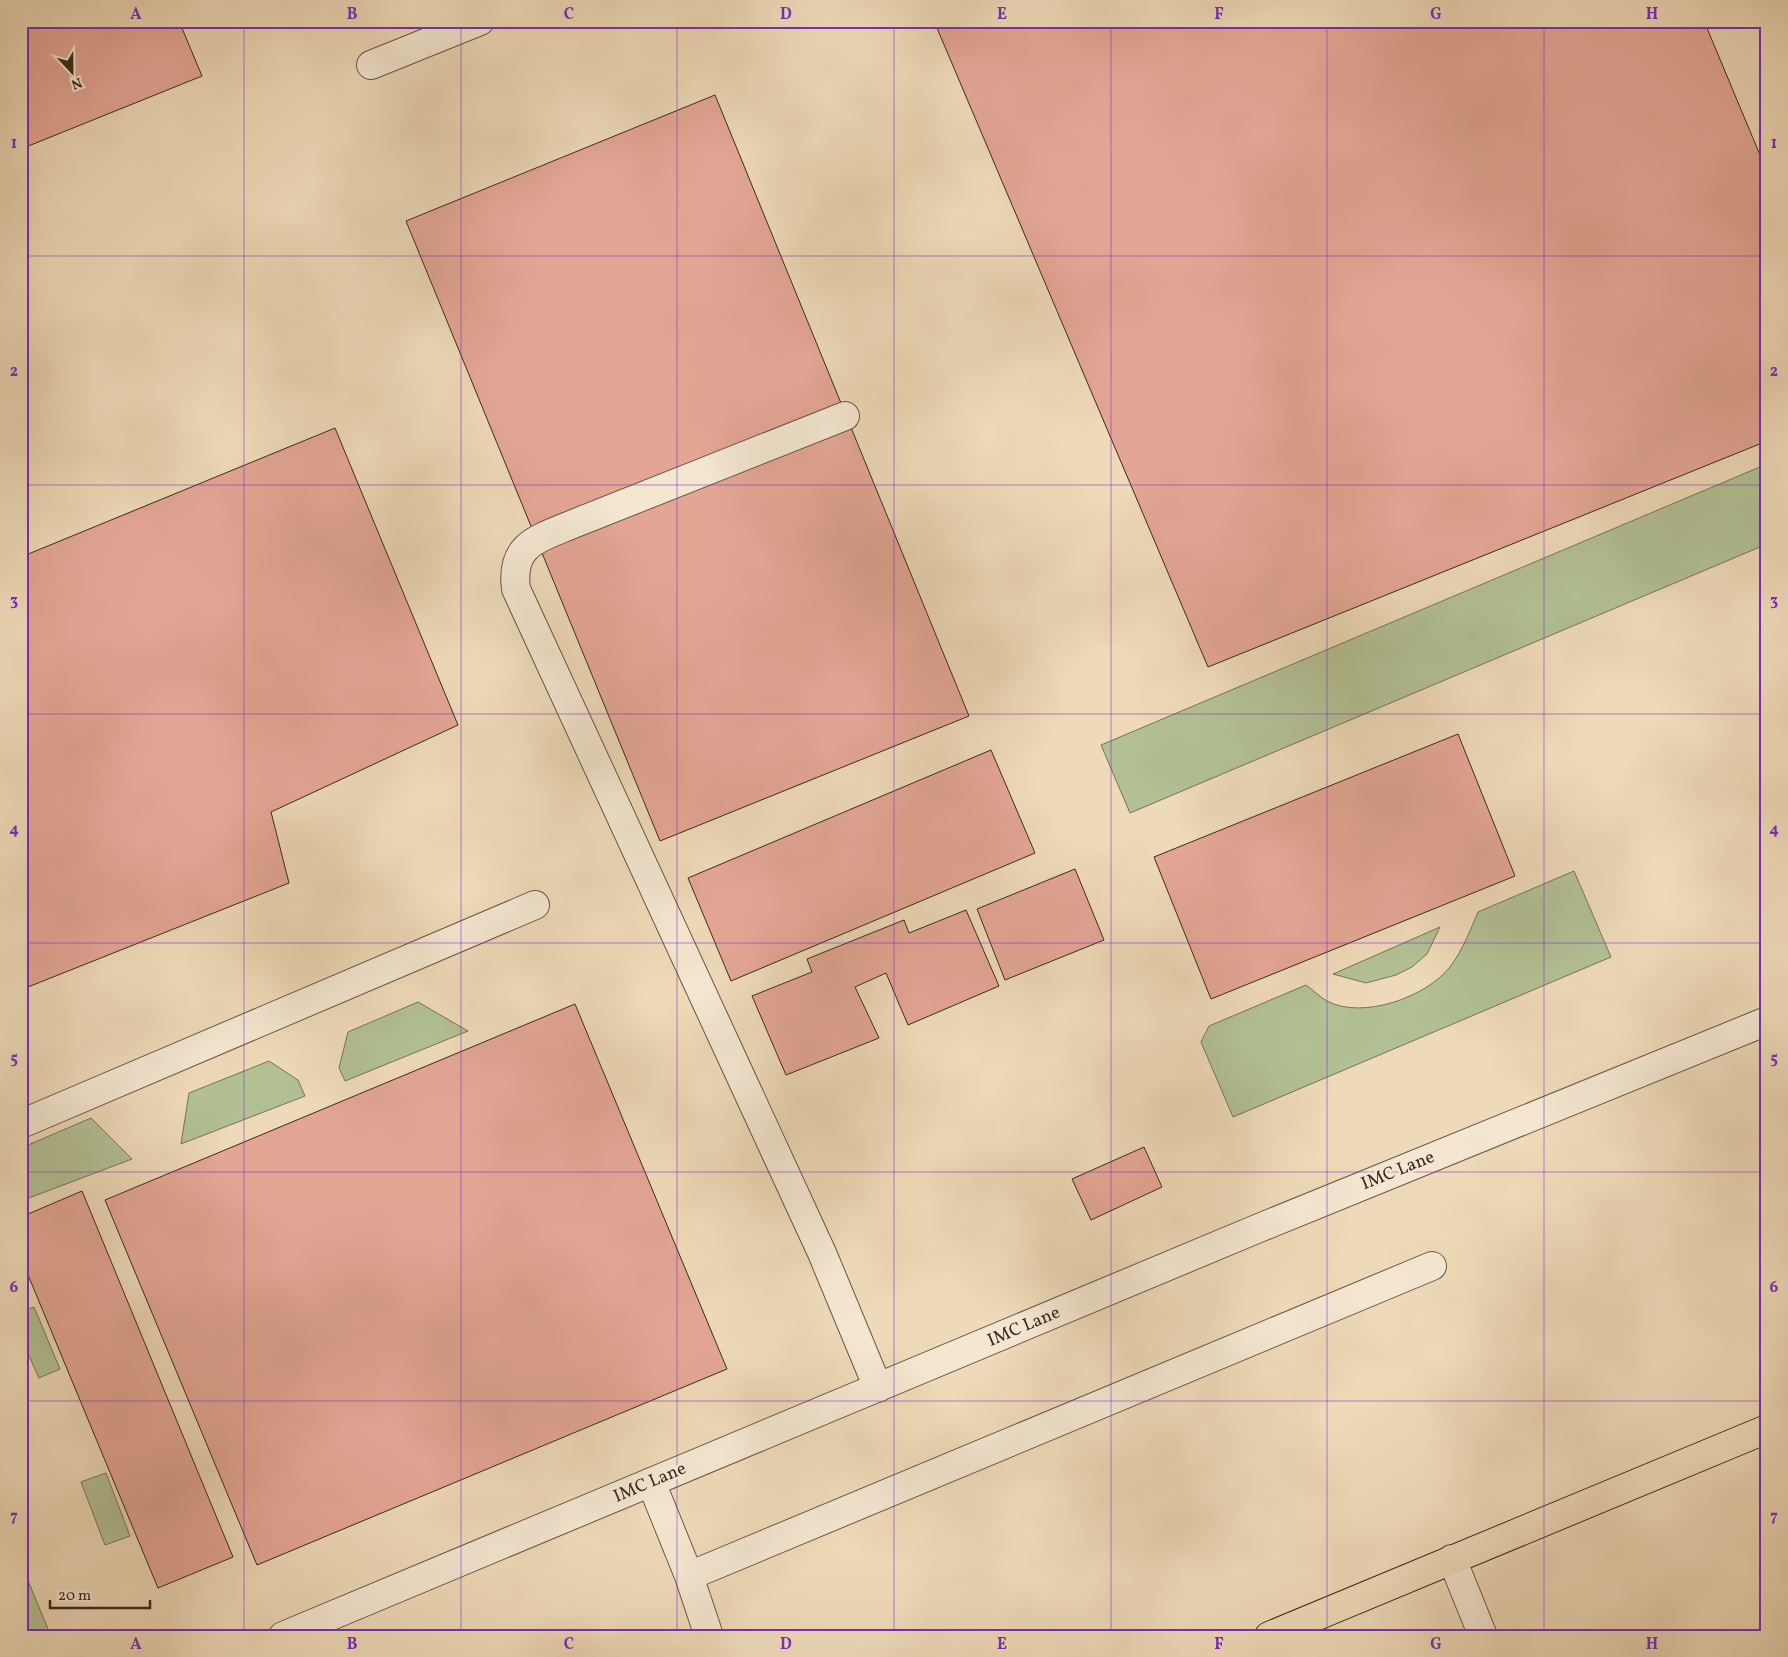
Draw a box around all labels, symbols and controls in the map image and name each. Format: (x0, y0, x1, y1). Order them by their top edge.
text: A (130, 4, 142, 26)
text: B (347, 4, 358, 26)
text: C (564, 4, 574, 26)
text: D (780, 4, 792, 26)
text: E (997, 4, 1007, 26)
text: F (1214, 4, 1224, 26)
text: G (1430, 4, 1442, 26)
text: H (1646, 4, 1658, 26)
north arrow (48, 48, 98, 98)
text: N (68, 72, 85, 93)
text: 1 (11, 133, 17, 155)
text: 1 (1771, 133, 1777, 155)
text: 2 (10, 361, 18, 383)
text: 2 (1770, 361, 1778, 383)
text: 3 (10, 590, 18, 612)
text: 3 (1770, 590, 1778, 612)
text: 4 (9, 819, 19, 841)
text: 4 (1769, 819, 1779, 841)
text: 5 (10, 1048, 18, 1070)
text: 5 (1770, 1048, 1778, 1070)
street label: IMC Lane (1358, 1145, 1438, 1197)
text: 6 (10, 1277, 19, 1299)
text: 6 (1770, 1277, 1779, 1299)
street label: IMC Lane (984, 1300, 1064, 1354)
street label: IMC Lane (610, 1456, 690, 1510)
text: 7 (10, 1506, 18, 1528)
text: 7 (1770, 1506, 1778, 1528)
scale bar (50, 1577, 150, 1609)
text: 20 m (58, 1586, 91, 1607)
text: A (130, 1634, 142, 1656)
text: B (347, 1634, 358, 1656)
text: C (564, 1634, 574, 1656)
text: D (780, 1634, 792, 1656)
text: E (997, 1634, 1007, 1656)
text: F (1214, 1634, 1224, 1656)
text: G (1430, 1634, 1442, 1656)
text: H (1646, 1634, 1658, 1656)

